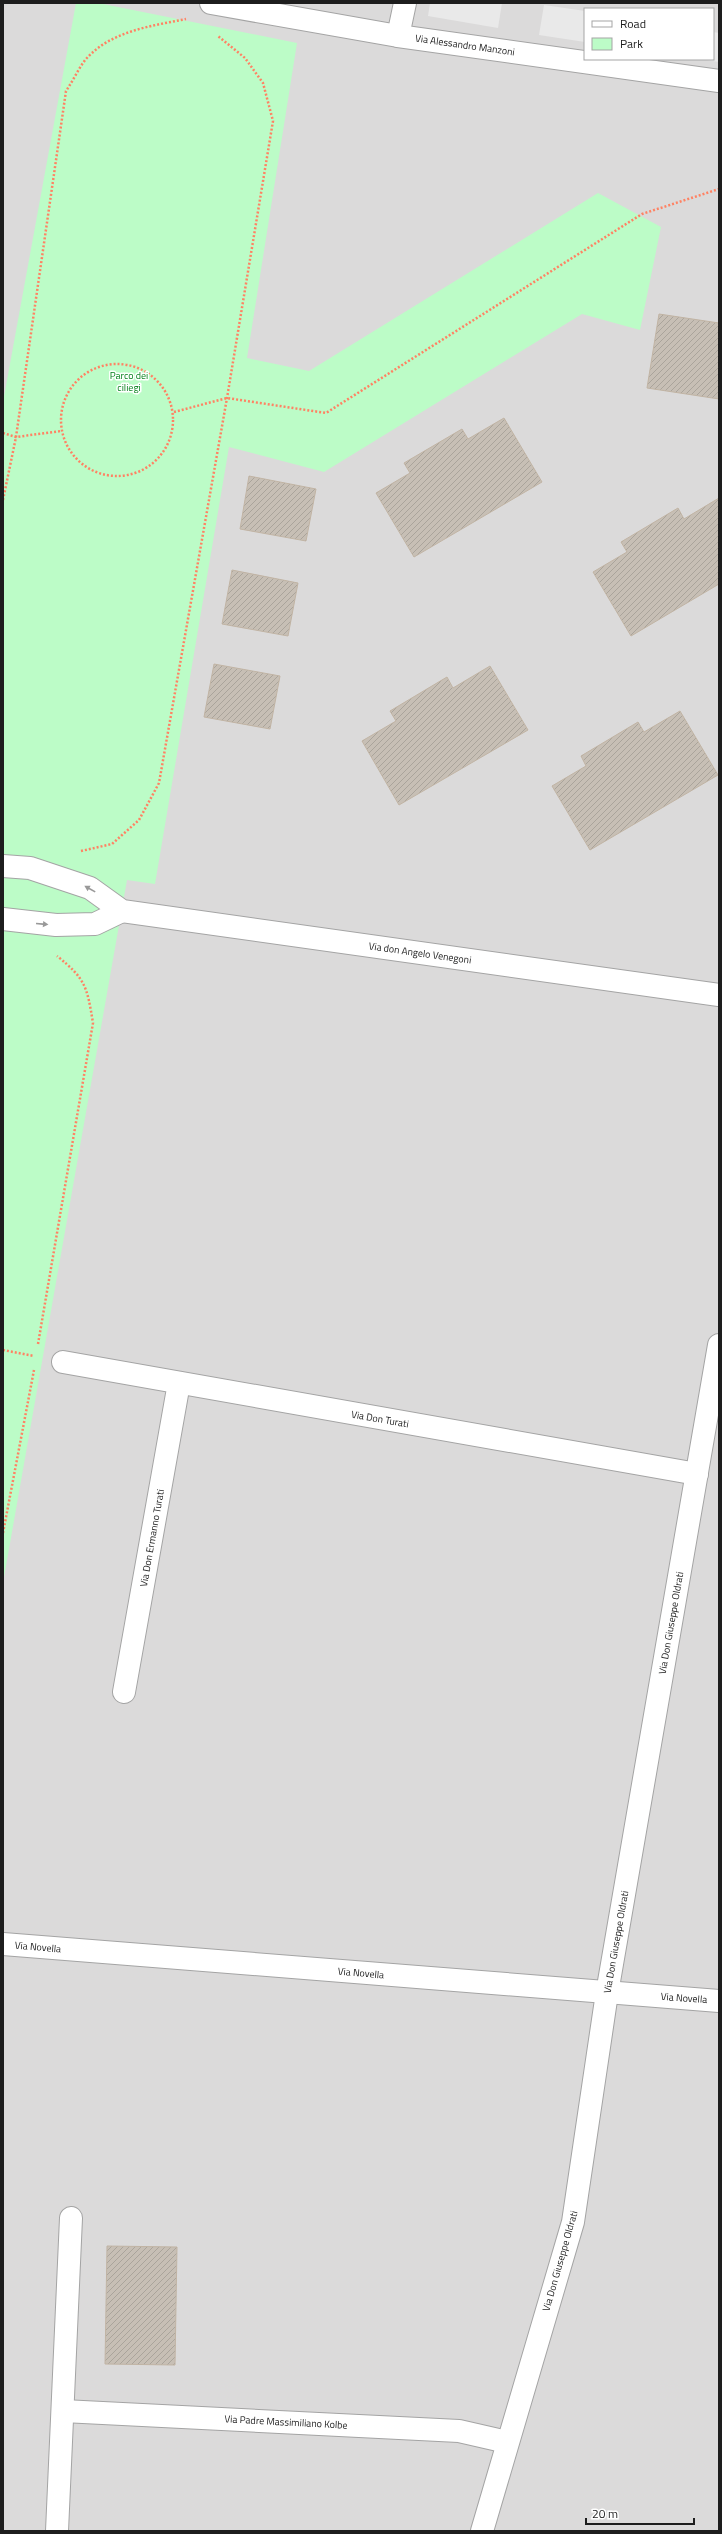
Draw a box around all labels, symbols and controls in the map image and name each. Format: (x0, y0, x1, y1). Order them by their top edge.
legend (584, 8, 714, 60)
text: Road (620, 14, 646, 33)
street label: Via Alessandro Manzoni (414, 31, 516, 59)
text: Park (620, 34, 643, 53)
park label: Parco dei ciliegi (110, 368, 148, 395)
one-way arrow (84, 886, 96, 892)
one-way arrow (36, 920, 48, 927)
street label: Via don Angelo Venegoni (368, 938, 472, 968)
street label: Via Don Turati (350, 1407, 410, 1431)
street label: Via Don Ermanno Turati (136, 1488, 168, 1588)
street label: Via Don Giuseppe Oldrati (655, 1570, 687, 1676)
street label: Via Don Giuseppe Oldrati (600, 1889, 632, 1995)
street label: Via Novella (14, 1938, 62, 1956)
street label: Via Novella (337, 1964, 385, 1982)
street label: Via Novella (660, 1989, 708, 2007)
street label: Via Don Giuseppe Oldrati (538, 2209, 582, 2313)
street label: Via Padre Massimiliano Kolbe (224, 2411, 348, 2433)
scale bar (586, 2500, 694, 2526)
text: 20 m (592, 2504, 618, 2523)

